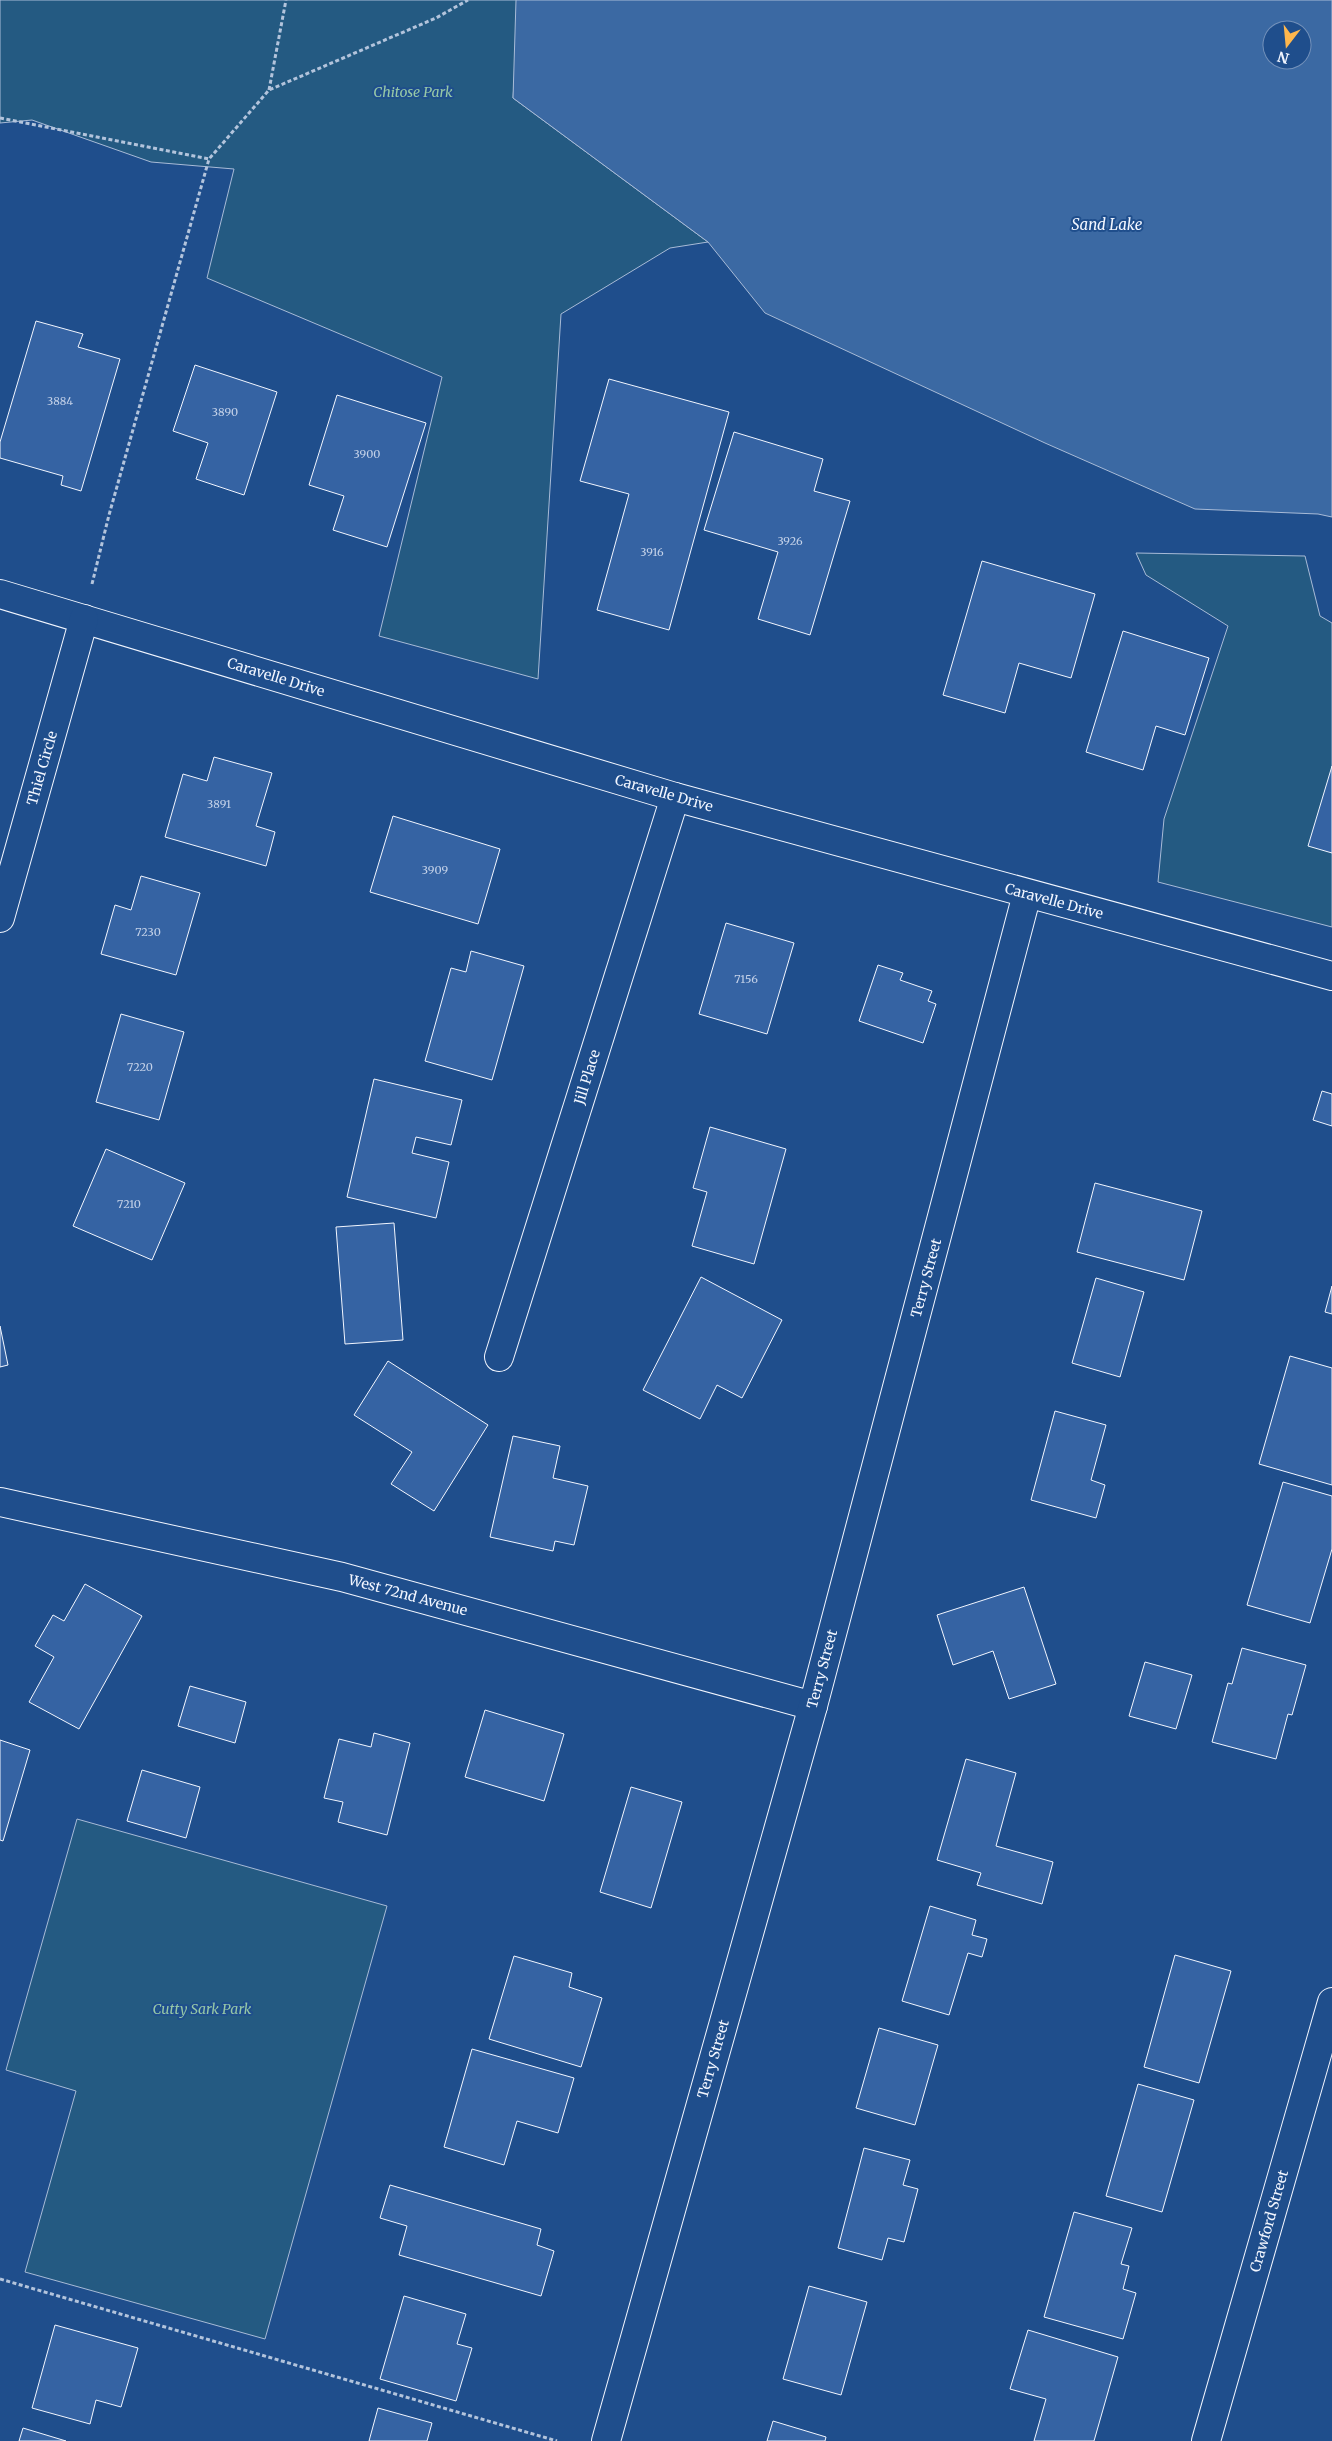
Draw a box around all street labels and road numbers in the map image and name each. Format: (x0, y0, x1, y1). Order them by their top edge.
street label: Caravelle Drive (225, 654, 327, 700)
street label: Thiel Circle (23, 729, 61, 807)
street label: Caravelle Drive (613, 770, 715, 816)
street label: Caravelle Drive (1003, 879, 1105, 923)
street label: Jill Place (570, 1047, 604, 1108)
street label: Terry Street (907, 1236, 945, 1319)
street label: West 72nd Avenue (345, 1570, 470, 1620)
street label: Terry Street (803, 1627, 841, 1710)
street label: Terry Street (693, 2017, 733, 2100)
street label: Crawford Street (1246, 2167, 1292, 2274)

